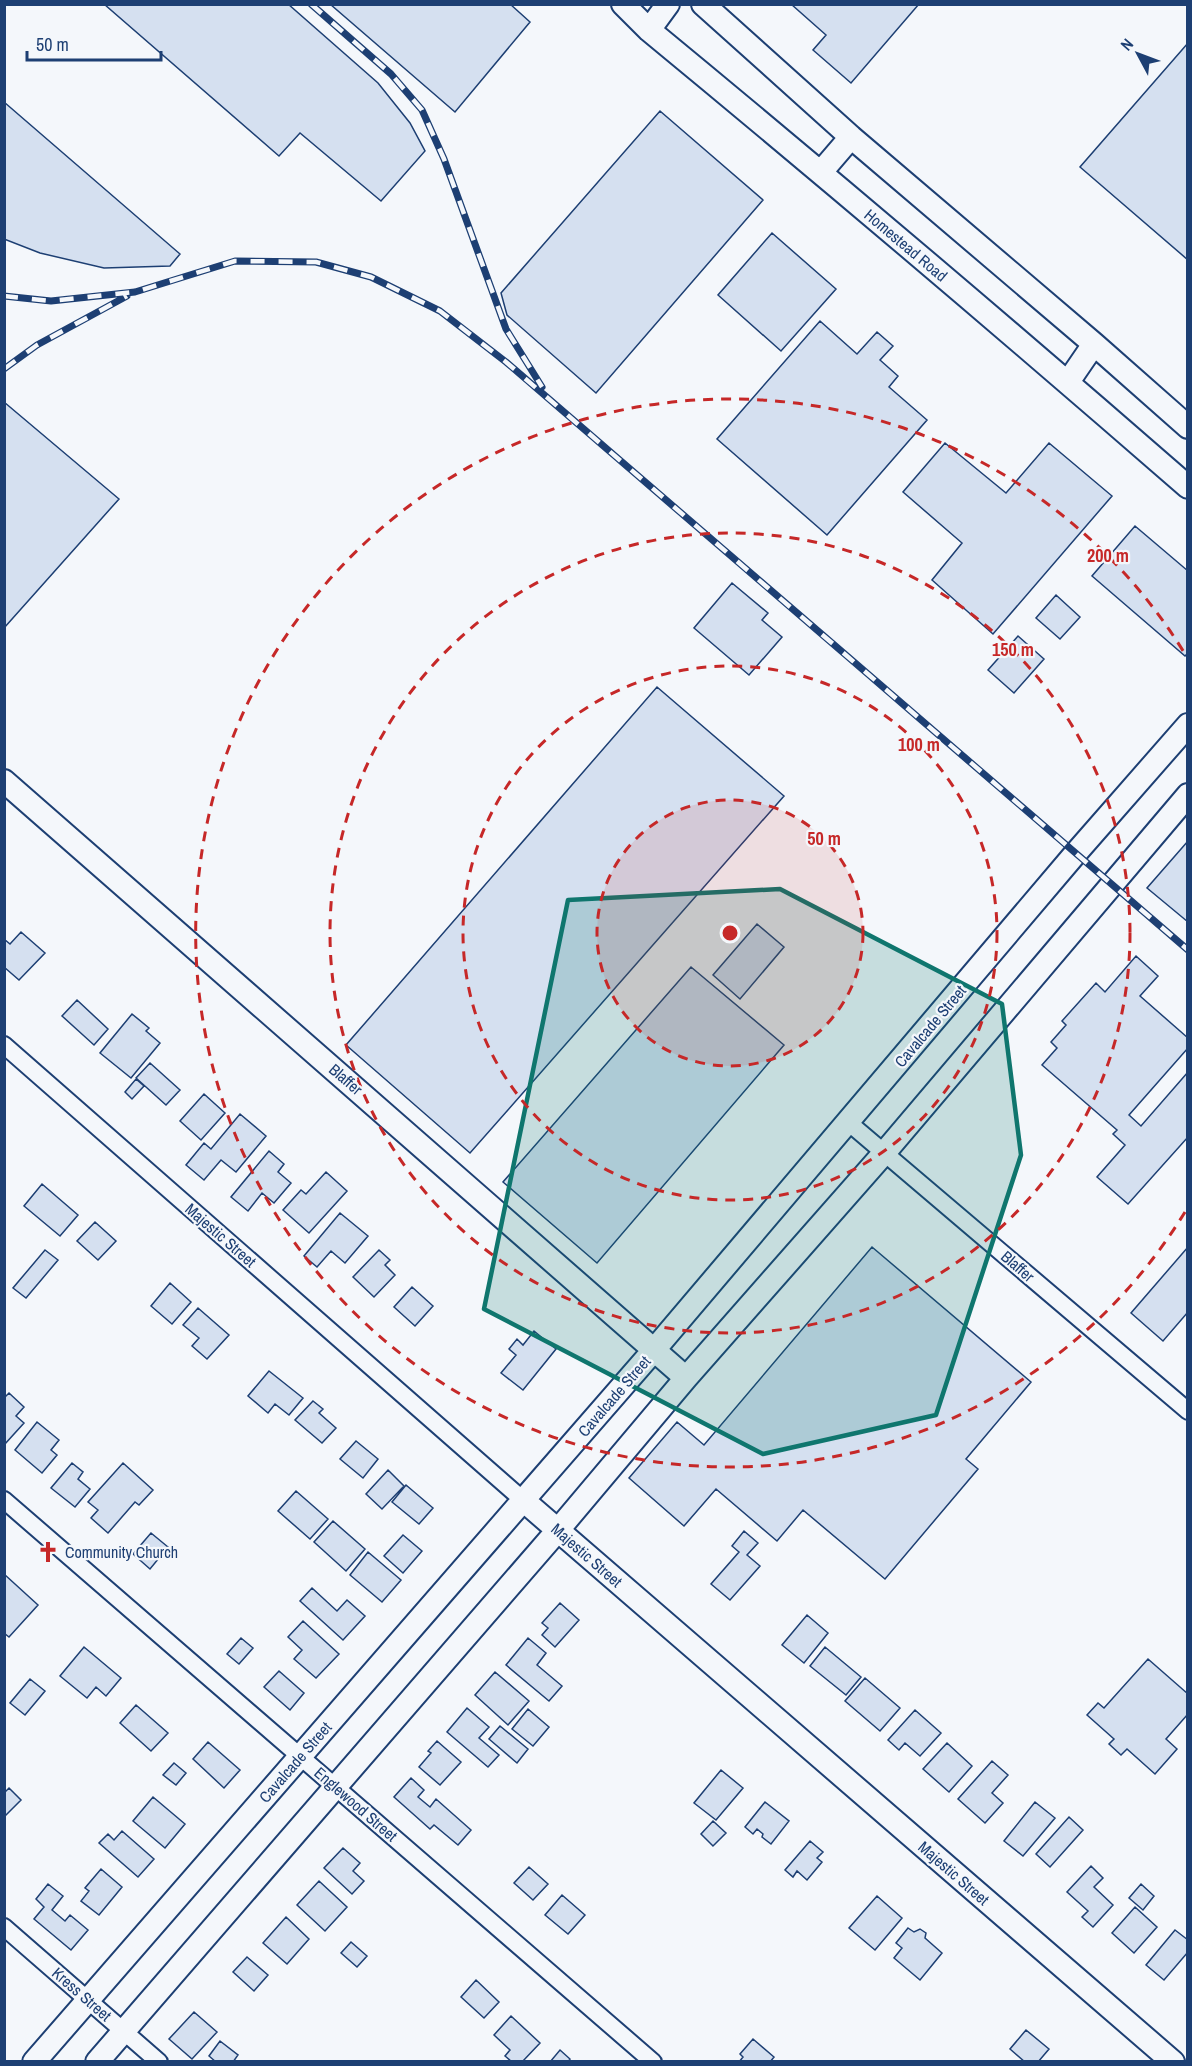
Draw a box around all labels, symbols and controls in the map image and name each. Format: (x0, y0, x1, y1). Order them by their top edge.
scale bar (27, 24, 160, 62)
north arrow (1108, 24, 1168, 84)
text: 50 m (36, 32, 69, 57)
text: N (1115, 33, 1138, 55)
street label: Homestead Road (860, 204, 952, 286)
text: 200 m (1087, 543, 1129, 568)
text: 150 m (992, 637, 1034, 662)
text: 100 m (898, 732, 940, 757)
text: 50 m (807, 826, 841, 851)
centre of rings (720, 923, 740, 943)
street label: Cavalcade Street (889, 980, 971, 1072)
street label: Blaffer (325, 1058, 368, 1100)
street label: Majestic Street (181, 1198, 261, 1272)
street label: Blaffer (997, 1245, 1040, 1287)
street label: Cavalcade Street (573, 1351, 656, 1441)
street label: Majestic Street (547, 1518, 627, 1592)
church icon: Community Church (36, 1540, 60, 1564)
place label: Community Church (65, 1541, 178, 1563)
street label: Cavalcade Street (254, 1717, 337, 1807)
street label: Englewood Street (310, 1762, 403, 1847)
street label: Majestic Street (914, 1836, 994, 1910)
street label: Kress Street (48, 1962, 117, 2026)

